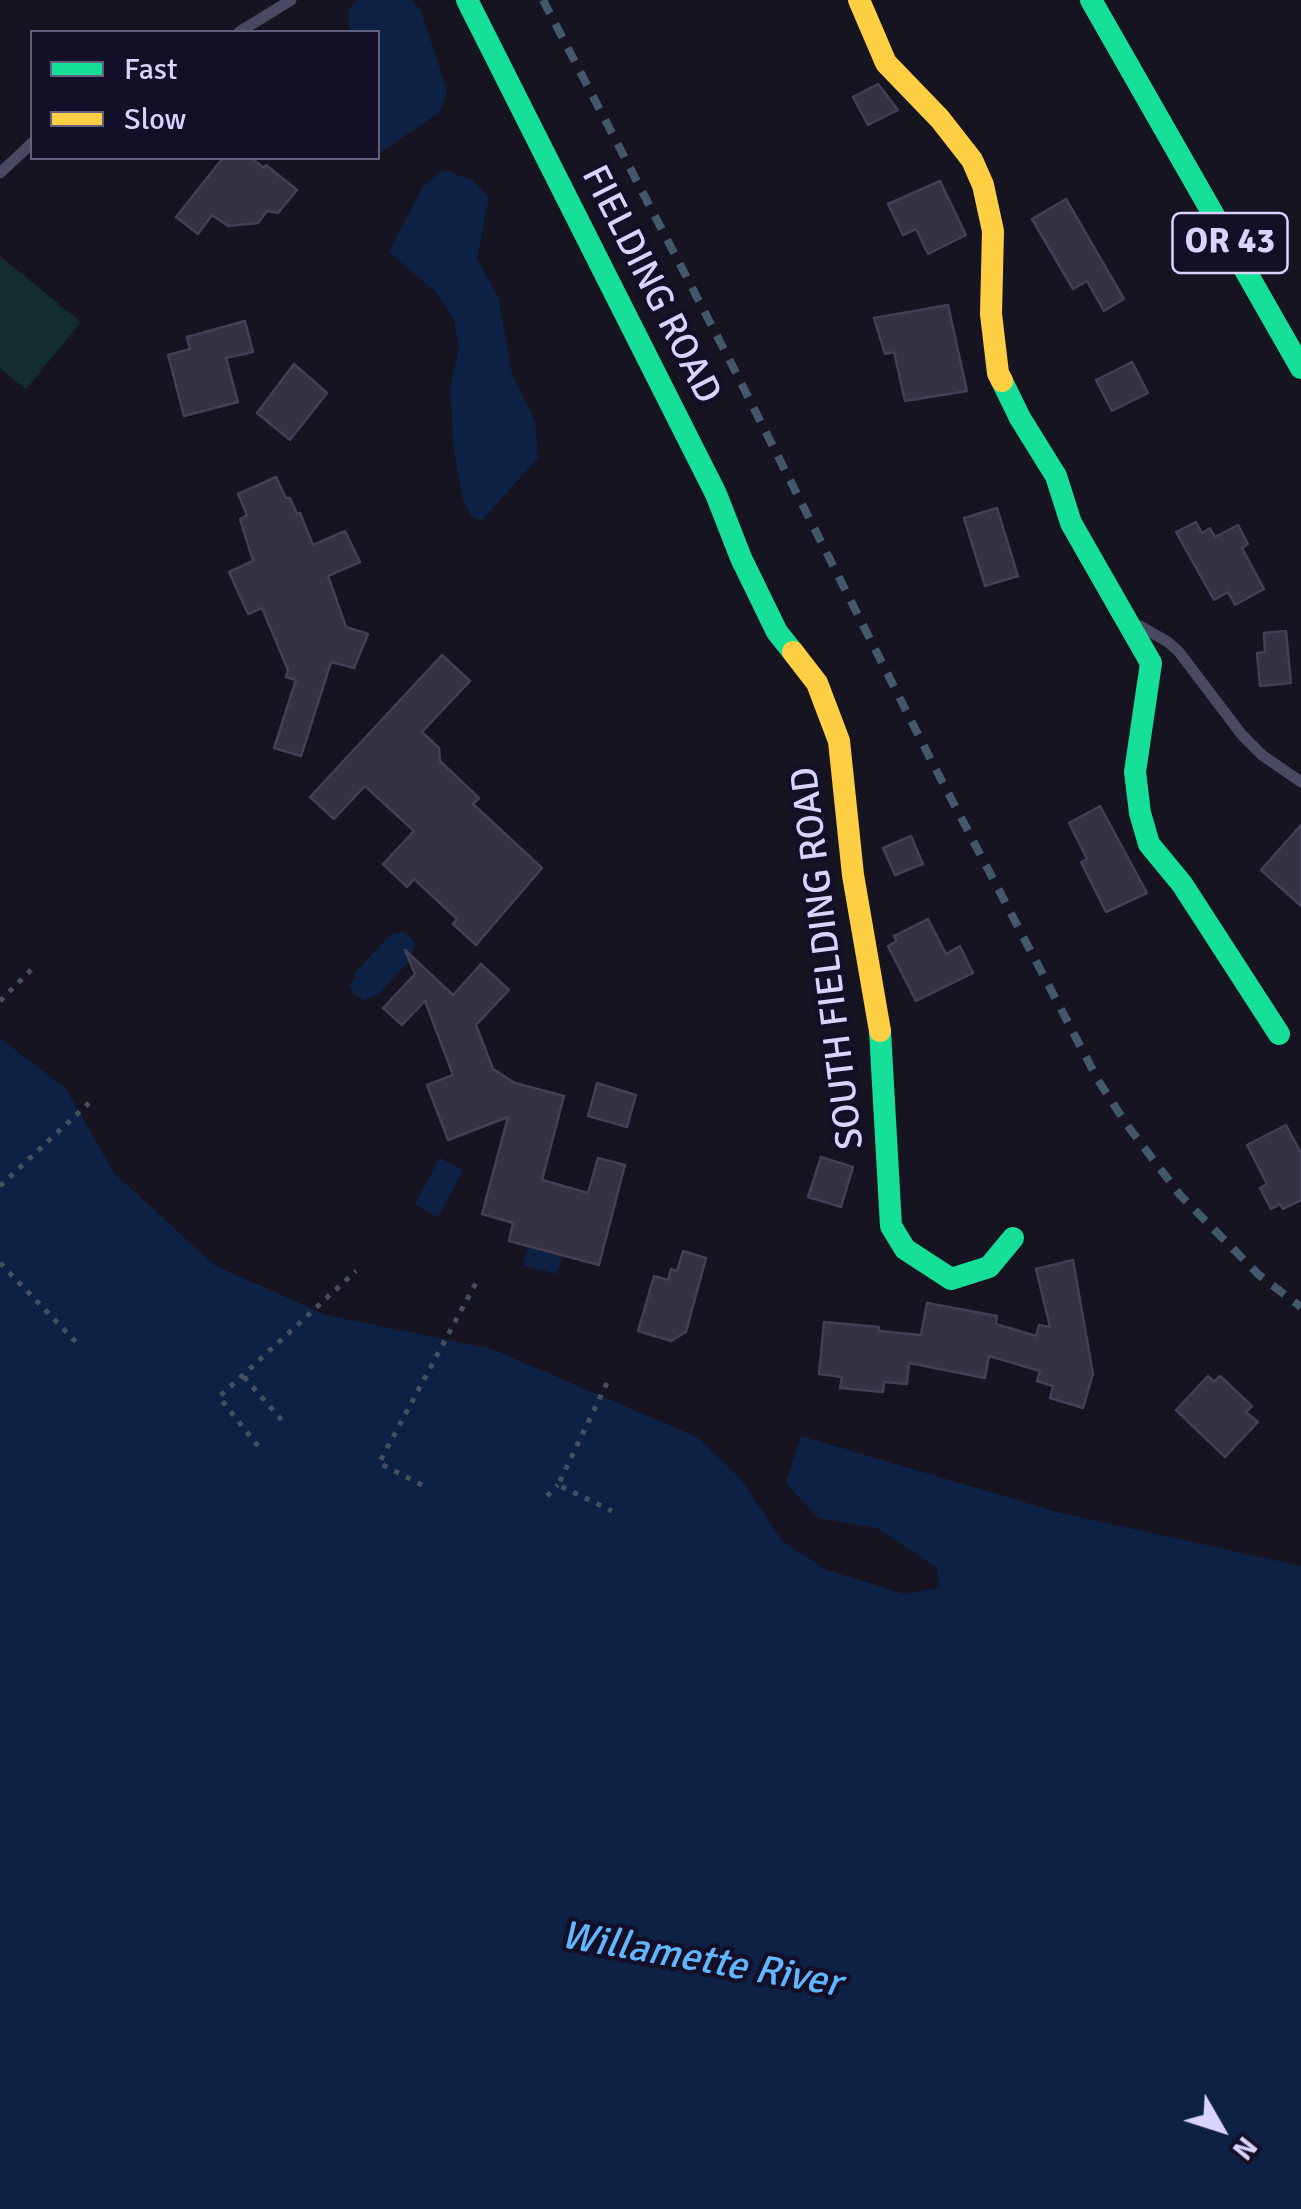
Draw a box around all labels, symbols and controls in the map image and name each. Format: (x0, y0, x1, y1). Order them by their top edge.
legend (30, 30, 380, 160)
text: Fast (124, 51, 177, 88)
text: Slow (124, 101, 186, 138)
street label: FIELDING ROAD (570, 158, 730, 412)
road number: OR 43 (1172, 213, 1288, 273)
street label: SOUTH FIELDING ROAD (783, 764, 875, 1152)
water label: Willamette River (557, 1913, 845, 2009)
north arrow (1171, 2079, 1271, 2179)
text: N (1225, 2130, 1264, 2166)

